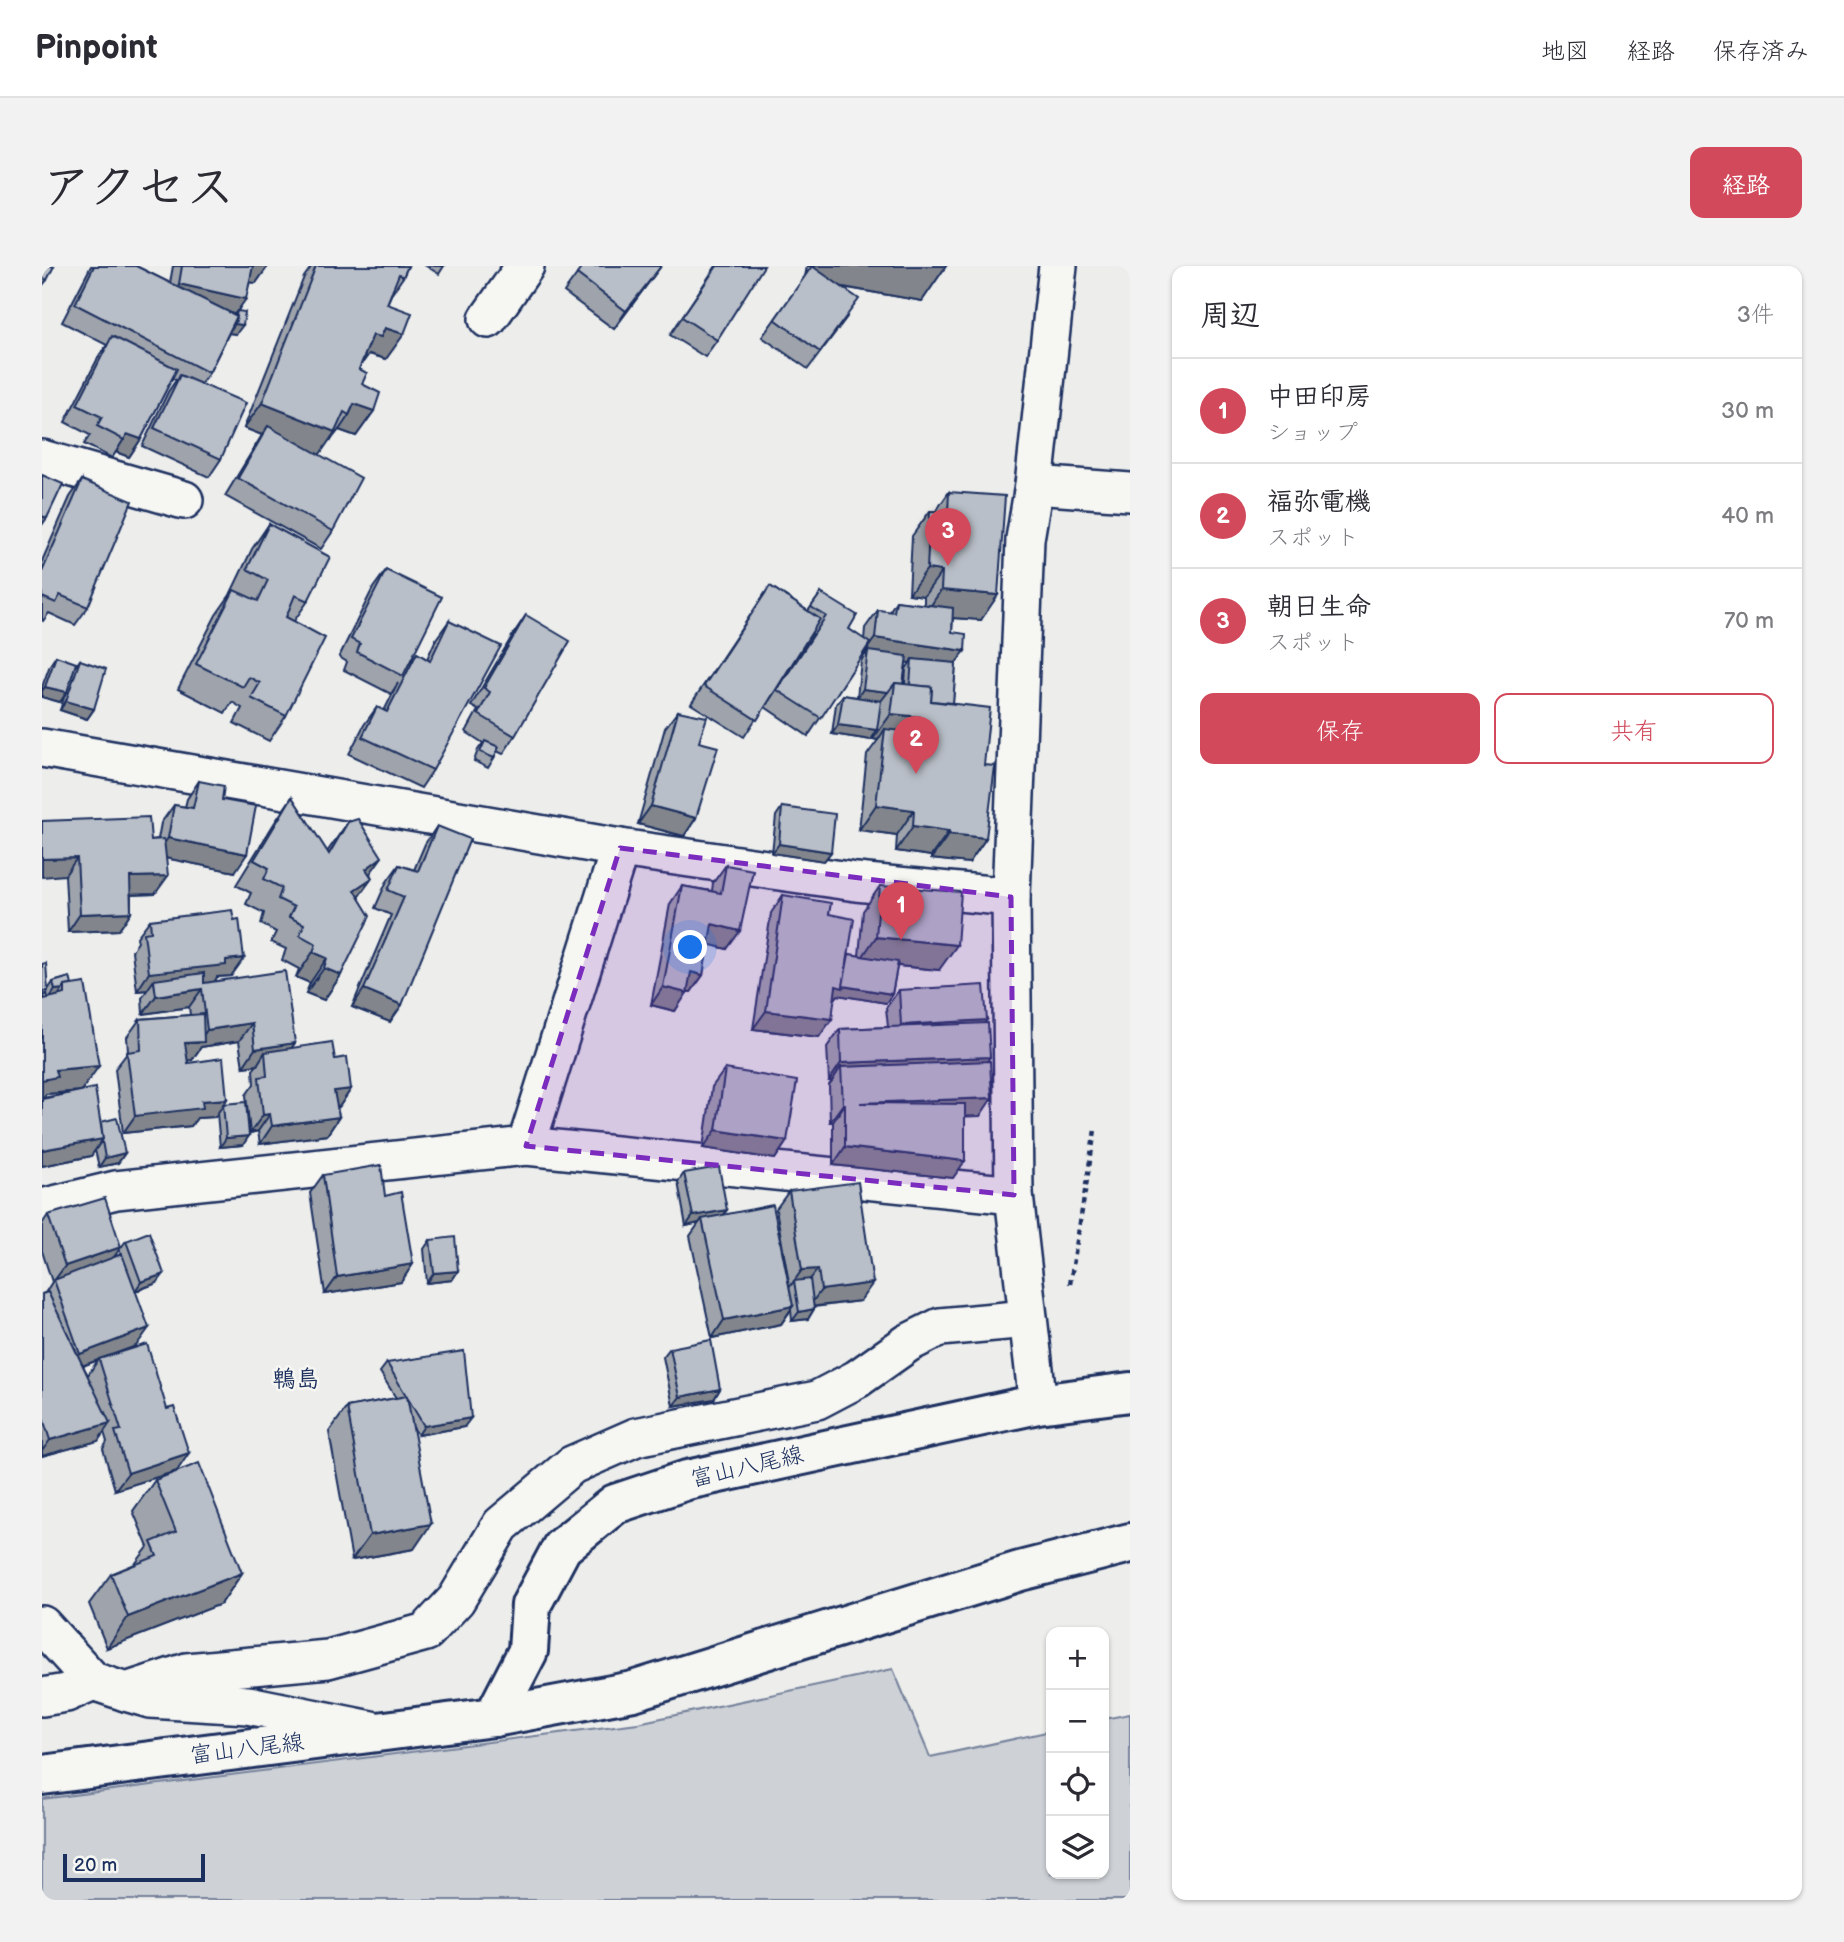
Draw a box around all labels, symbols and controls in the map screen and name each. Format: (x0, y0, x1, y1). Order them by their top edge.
text: Pinpoint (35, 28, 157, 68)
text: 地図 (1541, 37, 1589, 66)
text: 経路 (1627, 37, 1675, 66)
text: 保存済み (1713, 37, 1809, 66)
button: 経路 (1690, 147, 1802, 218)
text: アクセス (42, 159, 235, 218)
text: 周辺 (1200, 298, 1260, 334)
text: 3件 (1737, 301, 1774, 329)
text: 中田印房 (1267, 382, 1371, 413)
text: 1 (1218, 397, 1228, 425)
text: 30 m (1721, 397, 1774, 425)
text: ショップ (1267, 419, 1358, 447)
text: 福弥電機 (1267, 487, 1371, 518)
text: 2 (1216, 502, 1230, 530)
text: 40 m (1721, 502, 1774, 530)
pin: 3 (925, 508, 971, 566)
text: スポット (1267, 524, 1359, 552)
text: 朝日生命 (1267, 592, 1371, 623)
text: 3 (1216, 607, 1230, 635)
text: 70 m (1724, 607, 1774, 635)
text: スポット (1267, 629, 1359, 657)
button: 保存 (1200, 693, 1480, 764)
button: 共有 (1494, 693, 1774, 764)
pin: 2 (893, 716, 939, 774)
pin: 1 (878, 882, 924, 940)
your location (673, 930, 707, 964)
district label: 鵯島 (272, 1365, 320, 1394)
street label: 富山八尾線 (688, 1440, 806, 1494)
map controls (1046, 1627, 1109, 1879)
button: + (1046, 1627, 1109, 1690)
button: − (1046, 1690, 1109, 1753)
street label: 富山八尾線 (188, 1728, 306, 1770)
button: locate (1046, 1753, 1109, 1816)
button: layers (1046, 1816, 1109, 1879)
scale bar (63, 1851, 205, 1883)
text: 20 m (74, 1854, 117, 1877)

